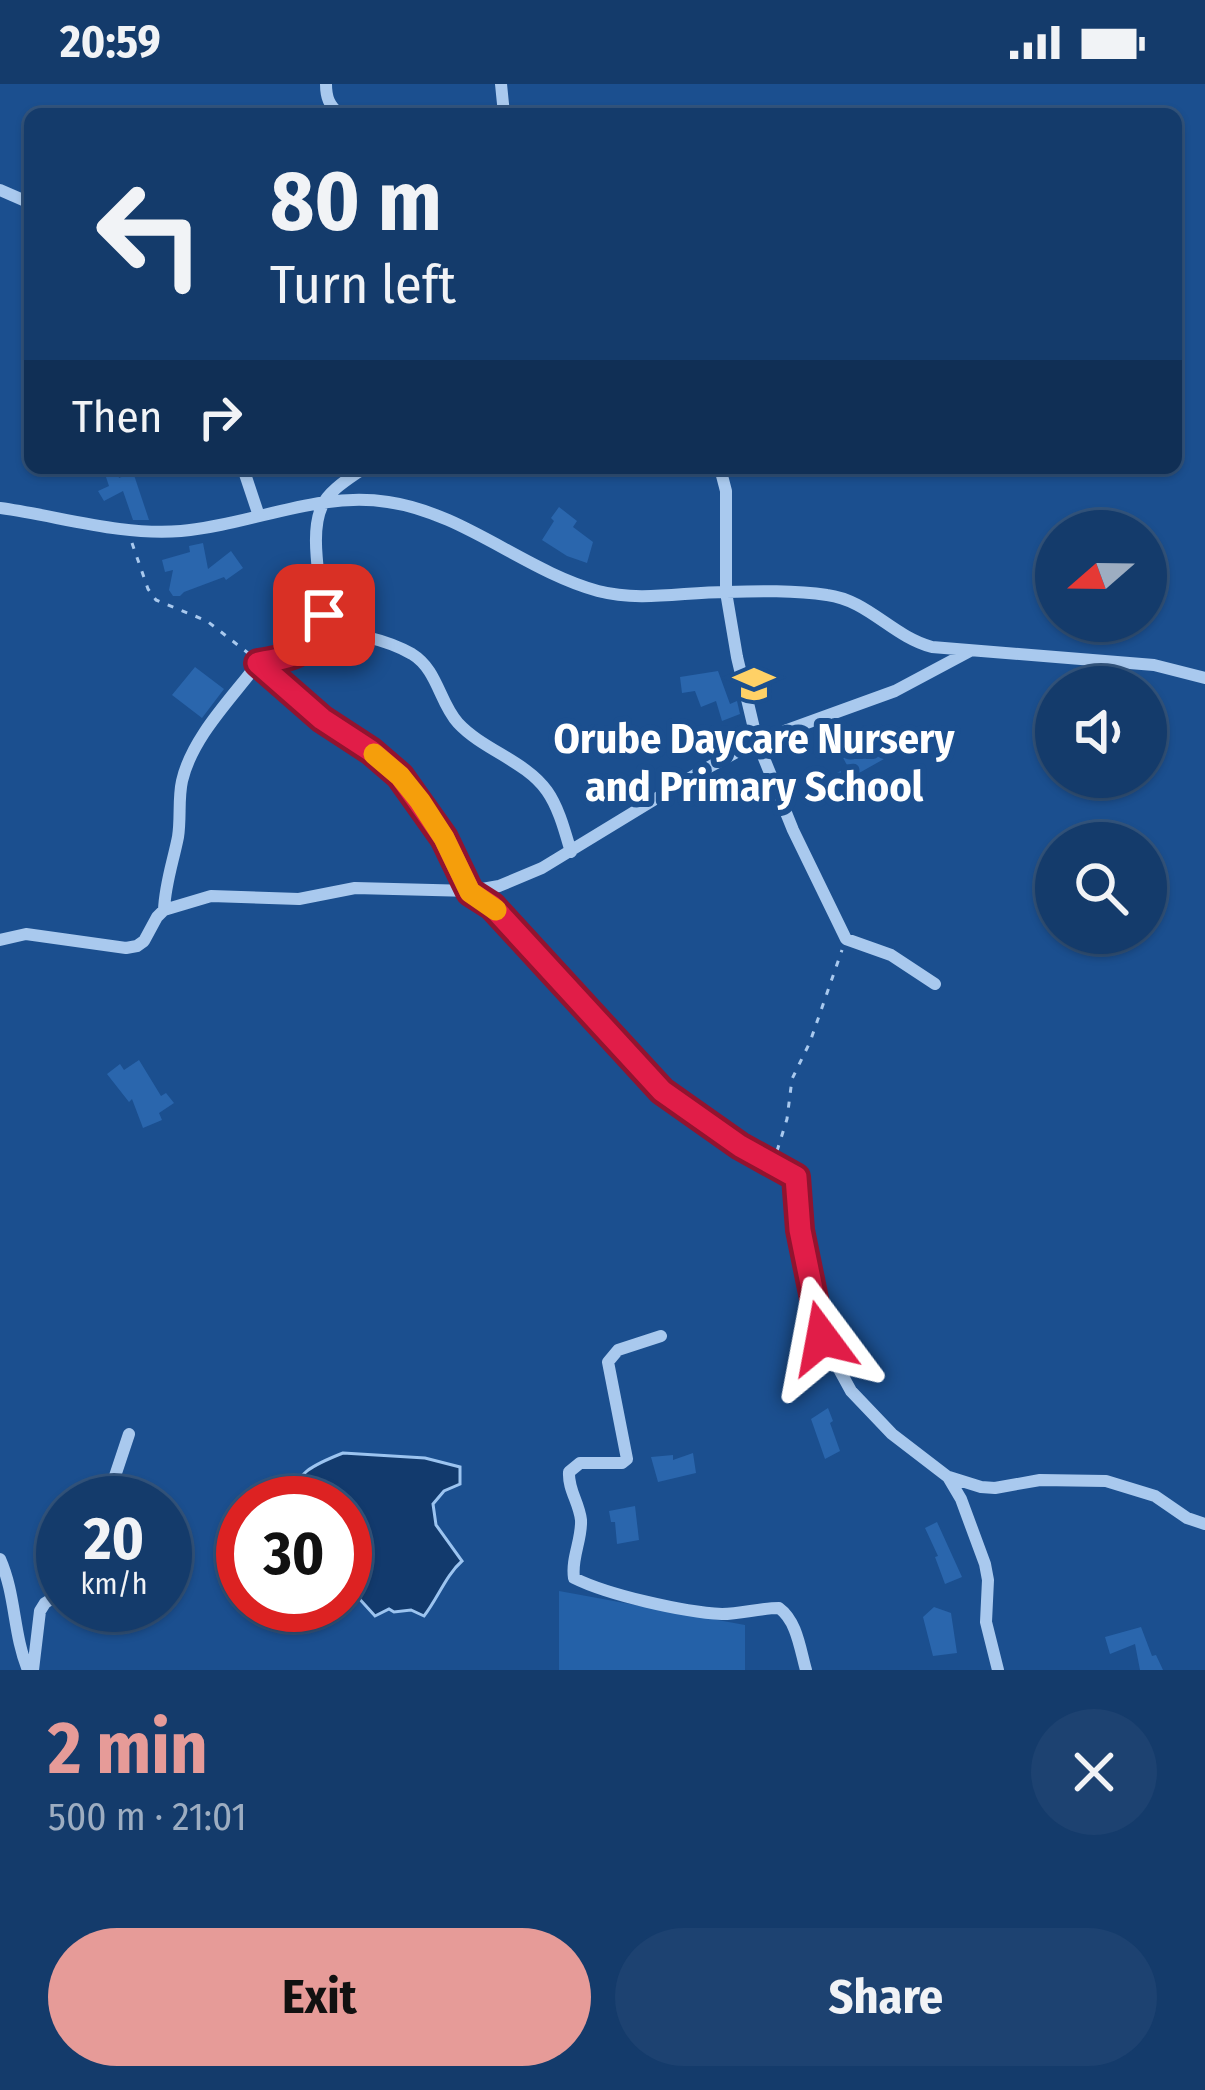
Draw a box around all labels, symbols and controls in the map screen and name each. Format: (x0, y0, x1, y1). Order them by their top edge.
text: 20:59 (60, 15, 161, 69)
text: 80 m (270, 151, 442, 252)
icon: left (72, 156, 228, 312)
text: Turn left (270, 253, 456, 317)
icon: right (187, 384, 253, 450)
text: Then (72, 390, 163, 444)
north arrow (1035, 510, 1167, 642)
map controls (1035, 510, 1167, 954)
pin (273, 564, 375, 666)
icon: arrive (291, 582, 357, 648)
school or university icon: Orube Daycare Nursery and Primary School (731, 661, 777, 707)
button: sound (1035, 666, 1167, 798)
place label: Orube Daycare Nursery and Primary School (554, 714, 955, 812)
button: search (1035, 822, 1167, 954)
position arrow (759, 1275, 885, 1401)
speed limit sign: 30 (216, 1476, 372, 1632)
text: 20 (84, 1503, 144, 1575)
text: km/h (81, 1566, 147, 1602)
text: 2 min (48, 1706, 208, 1792)
button: close (1031, 1709, 1157, 1835)
text: 500 m · 21:01 (48, 1794, 247, 1840)
button: Exit (48, 1928, 591, 2066)
button: Share (615, 1928, 1157, 2066)

